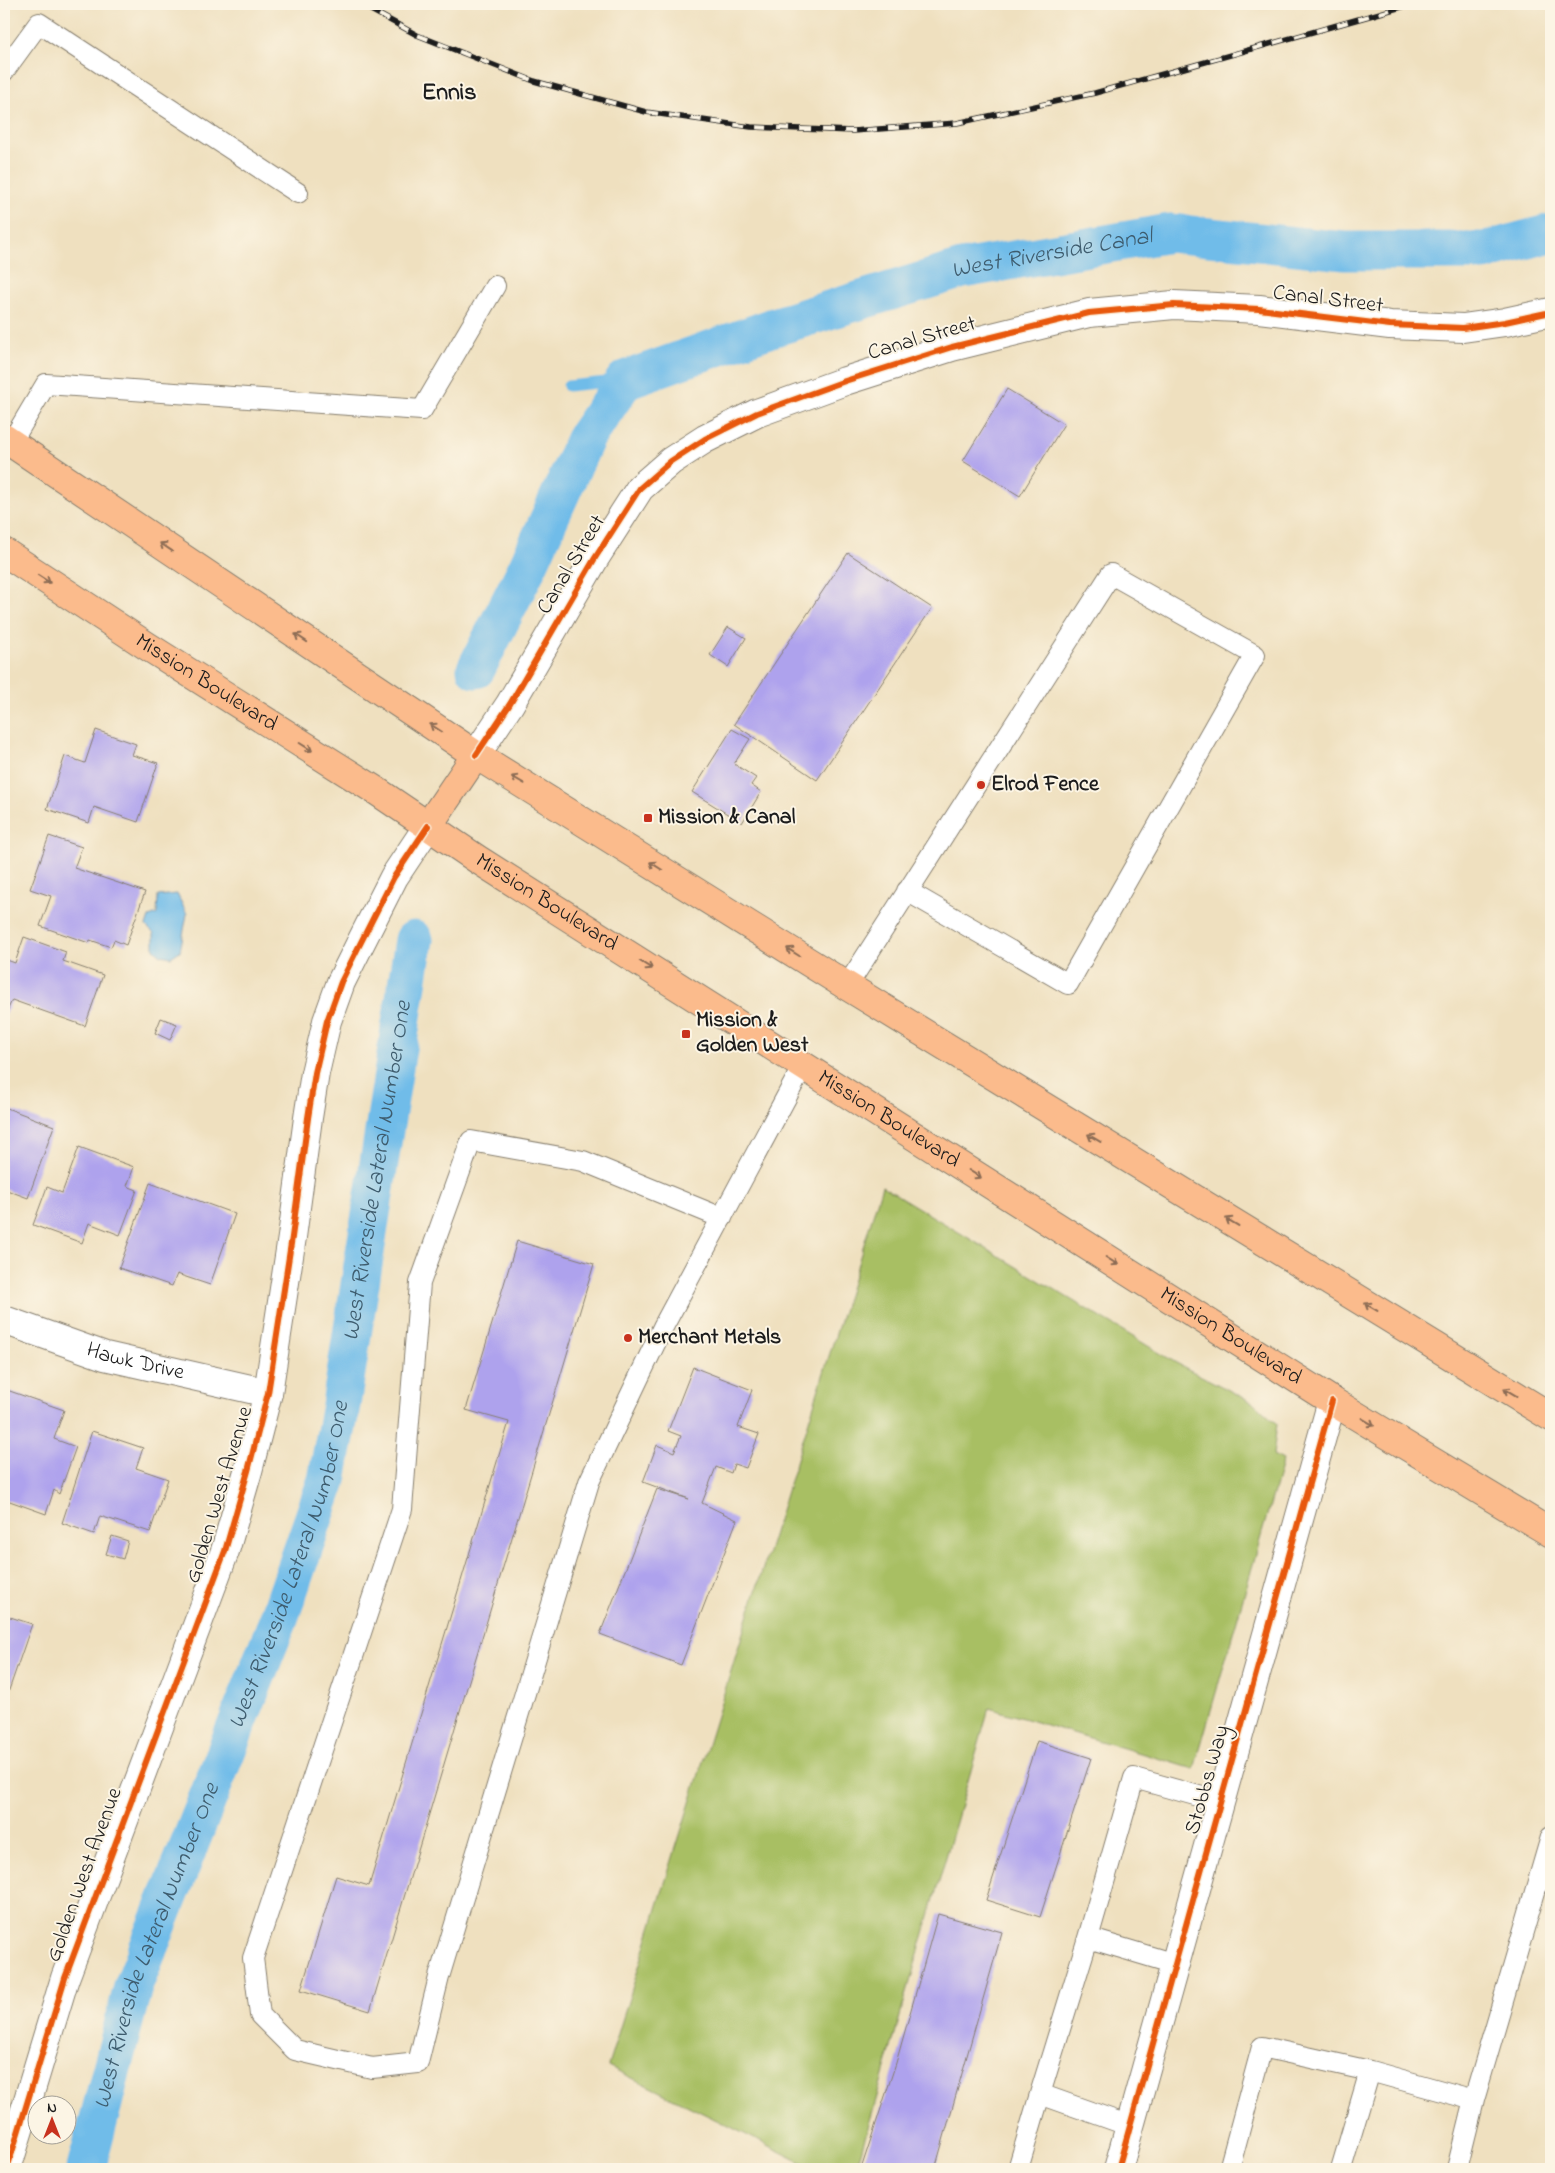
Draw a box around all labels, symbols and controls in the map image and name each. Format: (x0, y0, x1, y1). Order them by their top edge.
district label: Ennis (422, 76, 476, 111)
water label: West Riverside Canal (947, 218, 1158, 289)
street label: Canal Street (1271, 277, 1386, 323)
street label: Canal Street (864, 308, 980, 370)
street label: Canal Street (530, 509, 615, 621)
one-way arrow (159, 542, 173, 552)
one-way arrow (37, 574, 51, 584)
street label: Mission Boulevard (128, 626, 284, 741)
one-way arrow (294, 632, 308, 643)
one-way arrow (429, 723, 443, 733)
one-way arrow (299, 742, 313, 752)
place label: Elrod Fence (991, 769, 1100, 801)
one-way arrow (510, 775, 525, 785)
marker: Elrod Fence (975, 779, 987, 791)
place label: Mission & Canal (658, 802, 796, 834)
marker: Mission & Canal (642, 812, 654, 824)
street label: Mission Boulevard (469, 846, 624, 960)
one-way arrow (649, 861, 663, 871)
one-way arrow (787, 947, 801, 957)
one-way arrow (638, 961, 652, 971)
water label: West Riverside Lateral Number One (334, 998, 422, 1343)
place label: Mission & Golden West (696, 1005, 809, 1062)
marker: Mission & Golden West (680, 1028, 692, 1040)
street label: Mission Boulevard (811, 1062, 966, 1177)
one-way arrow (1087, 1132, 1101, 1142)
one-way arrow (968, 1169, 982, 1180)
one-way arrow (1226, 1217, 1240, 1227)
one-way arrow (1105, 1256, 1119, 1266)
street label: Mission Boulevard (1153, 1279, 1308, 1394)
one-way arrow (1365, 1302, 1379, 1312)
place label: Merchant Metals (638, 1322, 781, 1354)
marker: Merchant Metals (622, 1332, 634, 1344)
street label: Hawk Drive (82, 1335, 187, 1389)
one-way arrow (1503, 1387, 1517, 1397)
water label: West Riverside Lateral Number One (220, 1397, 359, 1734)
street label: Golden West Avenue (178, 1402, 262, 1587)
one-way arrow (1361, 1418, 1375, 1428)
street label: Stobbs Way (1177, 1721, 1240, 1839)
water label: West Riverside Lateral Number One (85, 1777, 230, 2113)
street label: Golden West Avenue (39, 1783, 131, 1967)
north arrow (28, 2096, 78, 2146)
text: N (47, 2098, 57, 2119)

